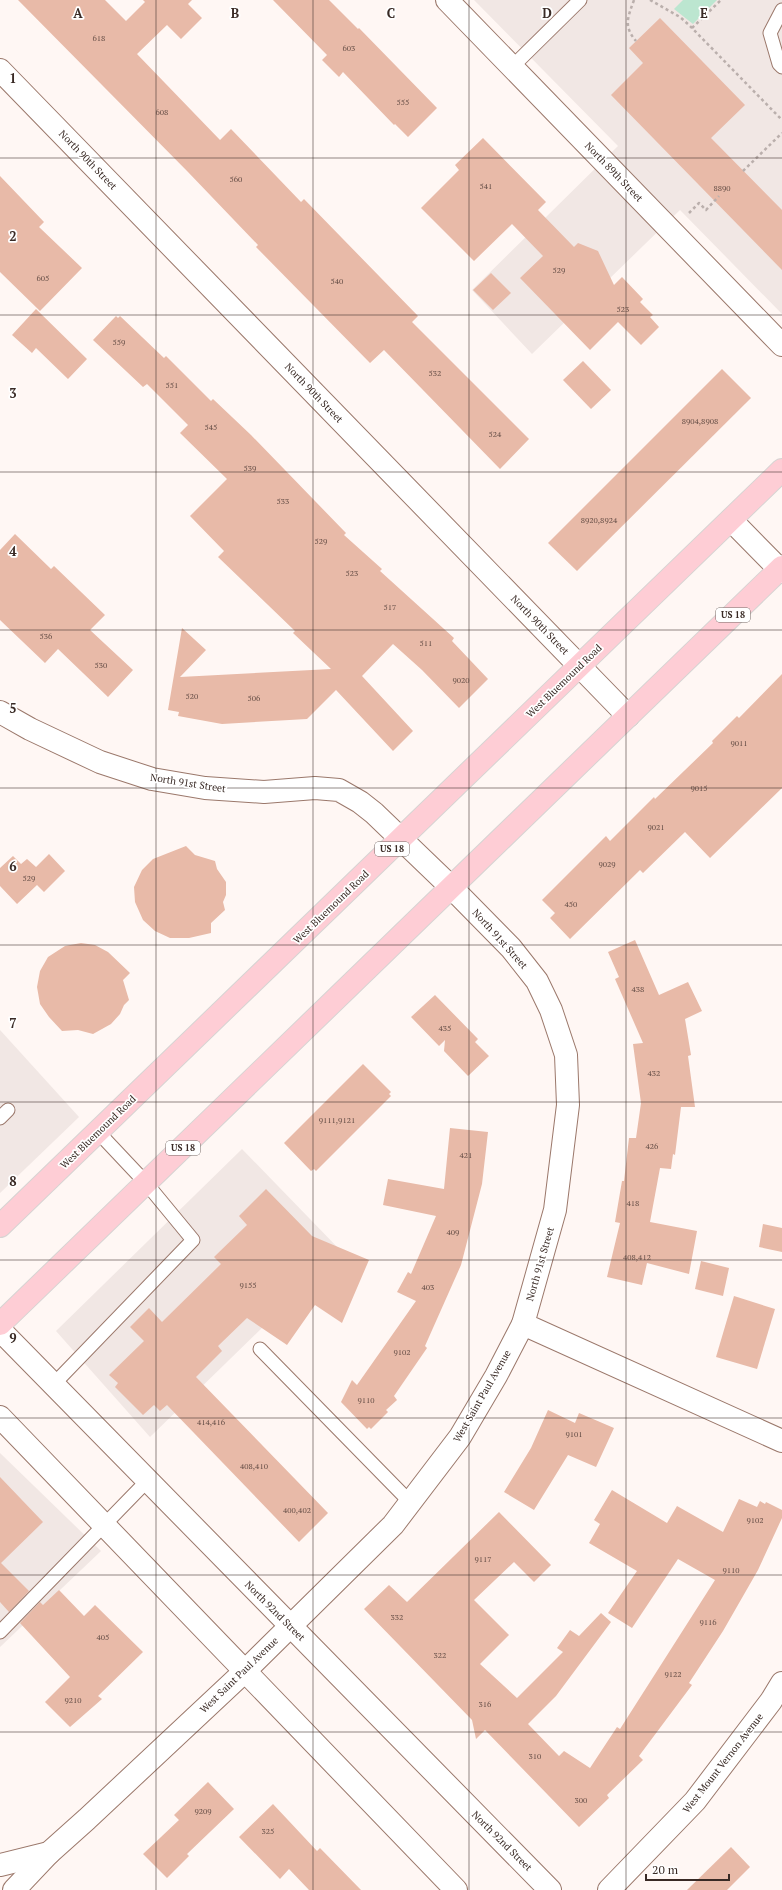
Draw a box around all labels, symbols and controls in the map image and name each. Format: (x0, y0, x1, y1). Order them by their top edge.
text: A (73, 4, 83, 22)
text: B (231, 4, 239, 22)
text: C (387, 4, 395, 22)
text: D (542, 4, 552, 22)
text: E (700, 4, 708, 22)
house number: 618 (93, 33, 105, 43)
house number: 603 (343, 43, 355, 53)
text: 1 (9, 69, 17, 87)
house number: 555 (397, 97, 409, 107)
house number: 608 (156, 107, 168, 117)
street label: North 90th Street (56, 127, 120, 193)
street label: North 89th Street (582, 139, 646, 205)
house number: 560 (230, 174, 242, 184)
house number: 541 (480, 181, 492, 191)
house number: 8890 (713, 183, 731, 193)
text: 2 (9, 227, 17, 245)
house number: 529 (553, 265, 565, 275)
house number: 605 (37, 273, 49, 283)
house number: 540 (331, 276, 343, 286)
house number: 523 (617, 304, 629, 314)
house number: 559 (113, 337, 125, 347)
street label: North 90th Street (282, 360, 346, 426)
house number: 532 (429, 368, 441, 378)
house number: 551 (166, 380, 178, 390)
text: 3 (9, 384, 17, 402)
house number: 8904,8908 (682, 416, 718, 426)
house number: 545 (205, 422, 217, 432)
house number: 524 (489, 429, 502, 439)
house number: 539 (244, 463, 256, 473)
house number: 533 (277, 496, 289, 506)
house number: 8920,8924 (581, 515, 618, 525)
house number: 529 (315, 536, 327, 546)
text: 4 (9, 542, 17, 560)
house number: 523 (346, 568, 358, 578)
street label: North 90th Street (508, 592, 572, 658)
house number: 517 (384, 602, 396, 612)
road number: US 18 (716, 608, 750, 622)
house number: 536 (40, 631, 53, 641)
house number: 511 (420, 638, 432, 648)
street label: West Bluemound Road (523, 641, 605, 720)
house number: 530 (95, 660, 107, 670)
house number: 9020 (452, 675, 470, 685)
house number: 520 (186, 691, 198, 701)
house number: 506 (248, 693, 261, 703)
text: 5 (9, 699, 17, 717)
house number: 9011 (730, 738, 748, 748)
street label: North 91st Street (149, 771, 227, 795)
house number: 9015 (690, 783, 708, 793)
house number: 9021 (647, 822, 665, 832)
road number: US 18 (375, 842, 409, 856)
text: 6 (9, 857, 17, 875)
house number: 9029 (598, 859, 616, 869)
street label: West Bluemound Road (290, 867, 372, 946)
house number: 529 (23, 873, 35, 883)
house number: 450 (565, 899, 577, 909)
street label: North 91st Street (470, 906, 531, 972)
house number: 438 (632, 984, 644, 994)
text: 7 (9, 1014, 17, 1032)
house number: 435 (439, 1023, 451, 1033)
house number: 432 (648, 1068, 660, 1078)
street label: West Bluemound Road (57, 1092, 139, 1171)
house number: 9111,9121 (319, 1115, 355, 1125)
road number: US 18 (166, 1141, 200, 1155)
house number: 426 (646, 1141, 659, 1151)
house number: 421 (460, 1150, 472, 1160)
text: 8 (9, 1172, 17, 1190)
house number: 418 (627, 1198, 639, 1208)
street label: North 91st Street (523, 1225, 557, 1303)
house number: 409 (447, 1227, 459, 1237)
house number: 408,412 (623, 1252, 651, 1262)
house number: 9155 (239, 1280, 257, 1290)
house number: 403 (422, 1282, 434, 1292)
text: 9 (9, 1329, 17, 1347)
house number: 9102 (393, 1347, 411, 1357)
street label: West Saint Paul Avenue (450, 1348, 514, 1444)
house number: 9110 (357, 1395, 375, 1405)
house number: 414,416 (197, 1417, 226, 1427)
house number: 9101 (565, 1429, 583, 1439)
house number: 408,410 (240, 1461, 268, 1471)
house number: 400,402 (283, 1505, 311, 1515)
house number: 9102 (746, 1515, 764, 1525)
house number: 9117 (474, 1554, 492, 1564)
house number: 9110 (722, 1565, 740, 1575)
street label: North 92nd Street (242, 1578, 308, 1644)
house number: 332 (391, 1612, 403, 1622)
house number: 9116 (699, 1617, 717, 1627)
house number: 405 (97, 1632, 109, 1642)
street label: West Saint Paul Avenue (197, 1634, 281, 1716)
house number: 322 (434, 1650, 446, 1660)
house number: 9122 (664, 1669, 682, 1679)
house number: 9210 (64, 1695, 82, 1705)
house number: 316 (479, 1699, 492, 1709)
street label: West Mount Vernon Avenue (680, 1710, 766, 1816)
house number: 310 (529, 1751, 541, 1761)
house number: 300 (575, 1795, 587, 1805)
house number: 9209 (194, 1806, 212, 1816)
street label: North 92nd Street (469, 1808, 535, 1874)
house number: 325 (262, 1826, 274, 1836)
scale bar (646, 1856, 729, 1882)
text: 20 m (652, 1862, 679, 1877)

